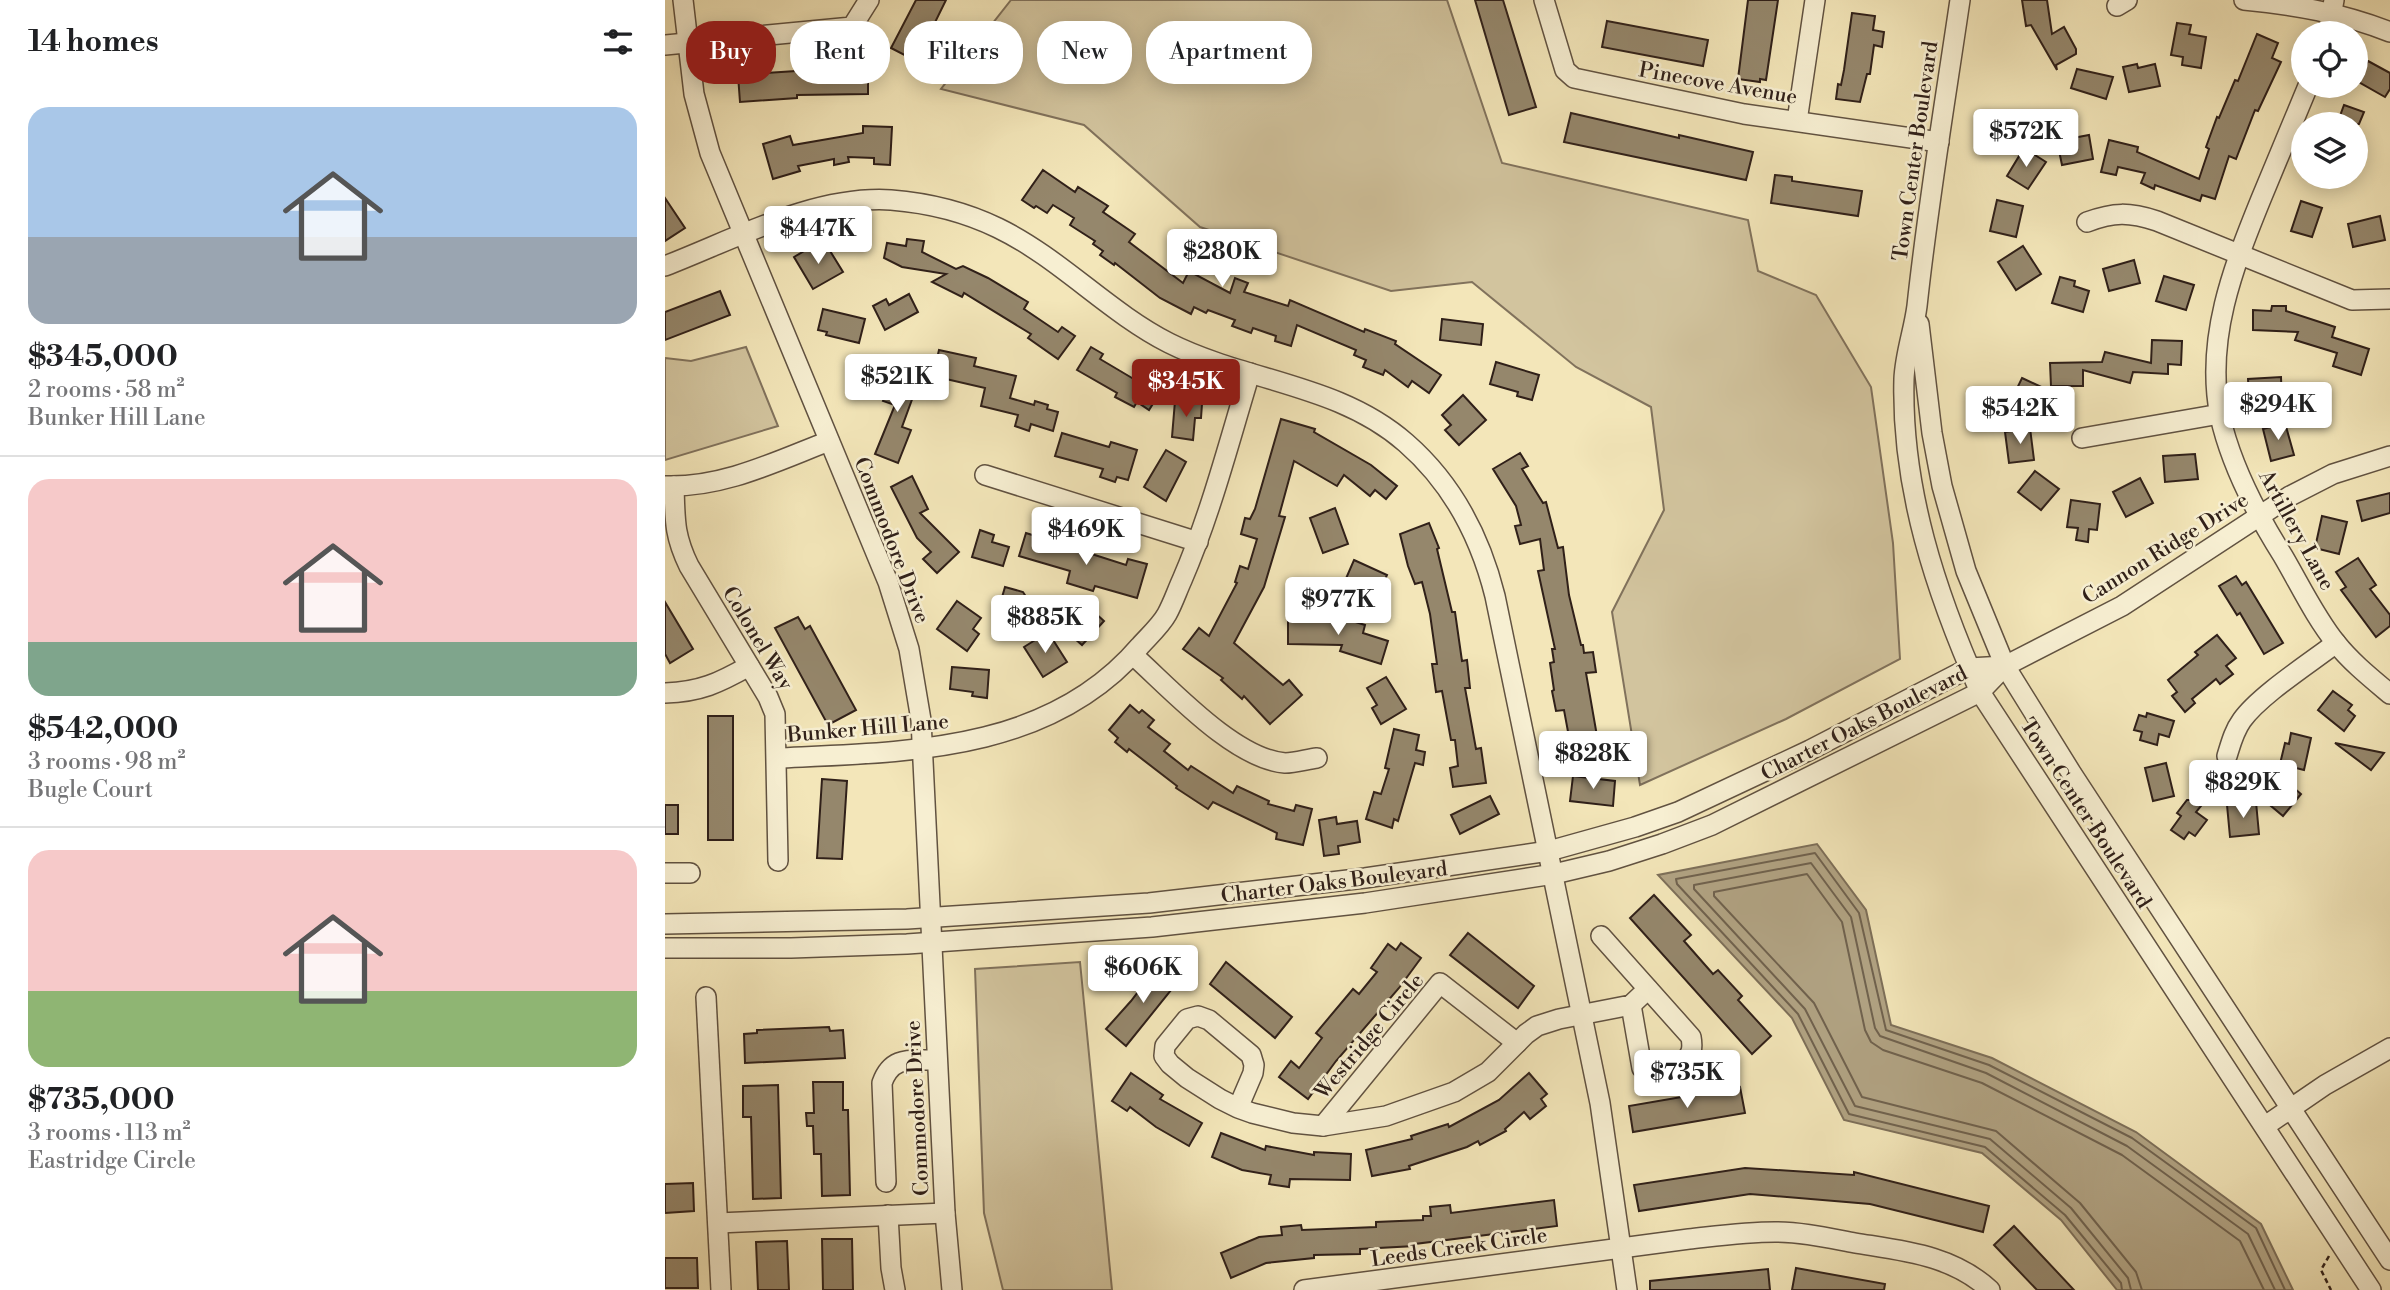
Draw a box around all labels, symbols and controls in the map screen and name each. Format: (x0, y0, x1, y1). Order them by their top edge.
chip: Buy (686, 21, 776, 84)
chip: Rent (790, 21, 890, 84)
chip: Filters (904, 21, 1023, 84)
chip: New (1037, 21, 1132, 84)
chip: Apartment (1146, 21, 1312, 84)
map controls (2291, 21, 2368, 189)
button: locate (2291, 21, 2368, 98)
text: 14 homes (28, 23, 159, 61)
icon: filters (599, 23, 637, 61)
street label: Town Center Boulevard (1888, 40, 1944, 263)
street label: Pinecove Avenue (1636, 57, 1799, 111)
pin: $572K (1977, 110, 2075, 169)
button: layers (2291, 112, 2368, 189)
text: $572K (1989, 118, 2063, 146)
icon: home (270, 153, 396, 279)
pin: $447K (769, 206, 867, 266)
text: $447K (780, 215, 856, 243)
pin: $280K (1173, 230, 1271, 289)
text: $280K (1183, 238, 1261, 266)
text: $345,000 (28, 338, 178, 376)
pin: $521K (848, 354, 946, 414)
pin: $345K (1137, 360, 1235, 419)
text: $521K (861, 363, 933, 391)
text: $345K (1148, 368, 1224, 396)
text: 2 rooms · 58 m² (28, 376, 185, 404)
pin: $294K (2229, 382, 2327, 442)
pin: $542K (1971, 386, 2069, 446)
text: $294K (2240, 391, 2316, 419)
text: $542K (1982, 395, 2058, 423)
text: Bunker Hill Lane (28, 404, 206, 432)
street label: Commodore Drive (847, 454, 935, 627)
street label: Artillery Lane (2252, 465, 2340, 595)
street label: Cannon Ridge Drive (2078, 487, 2253, 611)
pin: $469K (1037, 508, 1135, 567)
text: $469K (1048, 516, 1124, 544)
icon: home (270, 525, 396, 651)
pin: $977K (1289, 578, 1387, 637)
street label: Colonel Way (716, 582, 799, 696)
text: $977K (1301, 586, 1375, 614)
pin: $885K (996, 596, 1094, 655)
text: $885K (1007, 604, 1083, 632)
street label: Charter Oaks Boulevard (1757, 661, 1972, 787)
street label: Bunker Hill Lane (785, 709, 950, 749)
text: $542,000 (28, 710, 178, 748)
street label: Town Center Boulevard (2014, 714, 2156, 914)
pin: $828K (1544, 732, 1642, 791)
text: $828K (1555, 740, 1631, 768)
text: 3 rooms · 98 m² (28, 748, 185, 776)
pin: $829K (2194, 760, 2292, 820)
text: $829K (2205, 769, 2281, 797)
text: Bugle Court (28, 776, 153, 804)
street label: Charter Oaks Boulevard (1219, 856, 1449, 910)
icon: home (270, 896, 396, 1022)
pin: $606K (1094, 946, 1192, 1005)
text: $606K (1104, 954, 1182, 982)
street label: Westridge Circle (1309, 968, 1430, 1106)
street label: Commodore Drive (900, 1019, 936, 1196)
pin: $735K (1638, 1050, 1736, 1110)
text: $735K (1650, 1059, 1724, 1087)
text: $735,000 (28, 1081, 175, 1119)
text: 3 rooms · 113 m² (28, 1119, 191, 1147)
text: Eastridge Circle (28, 1147, 196, 1175)
street label: Leeds Creek Circle (1369, 1223, 1549, 1273)

